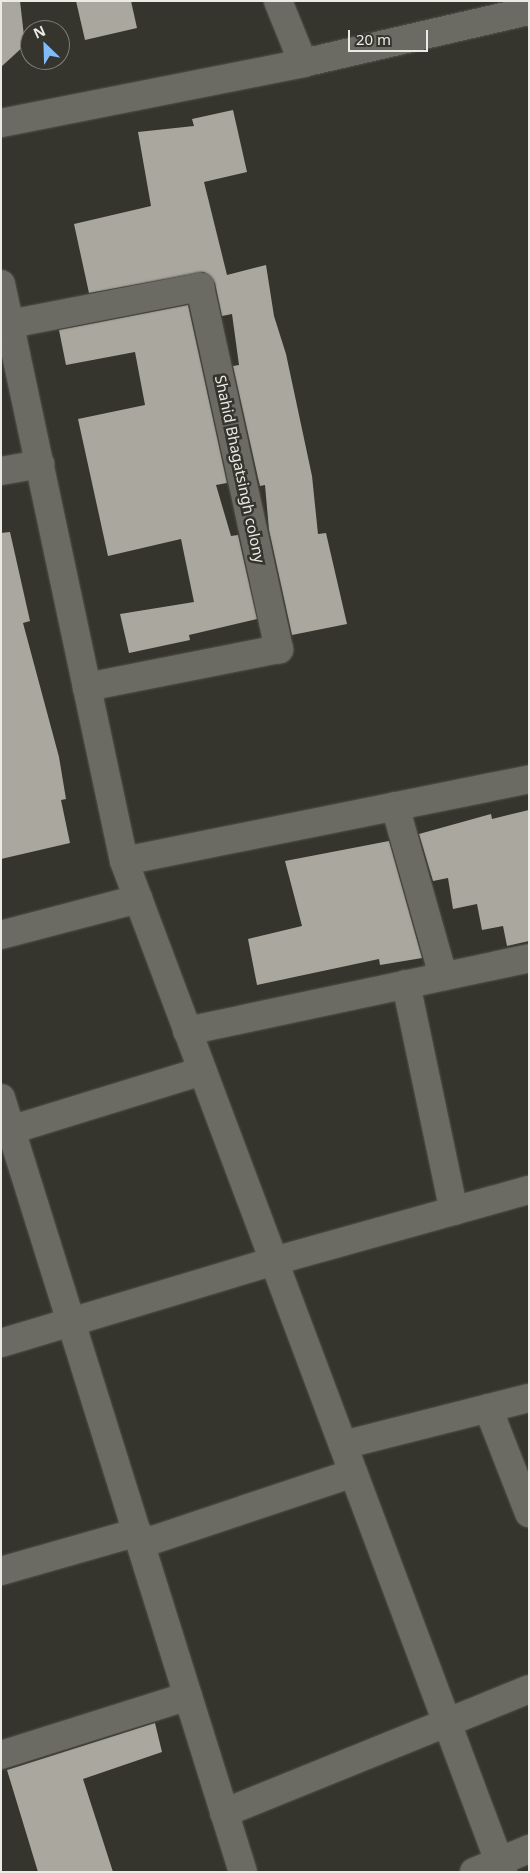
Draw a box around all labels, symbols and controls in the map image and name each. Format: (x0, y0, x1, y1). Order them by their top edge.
north arrow (20, 20, 70, 70)
scale bar (350, 20, 430, 52)
text: N (30, 21, 48, 43)
text: 20 m (356, 29, 391, 49)
street label: Shahid Bhagatsingh colony (211, 373, 269, 565)

